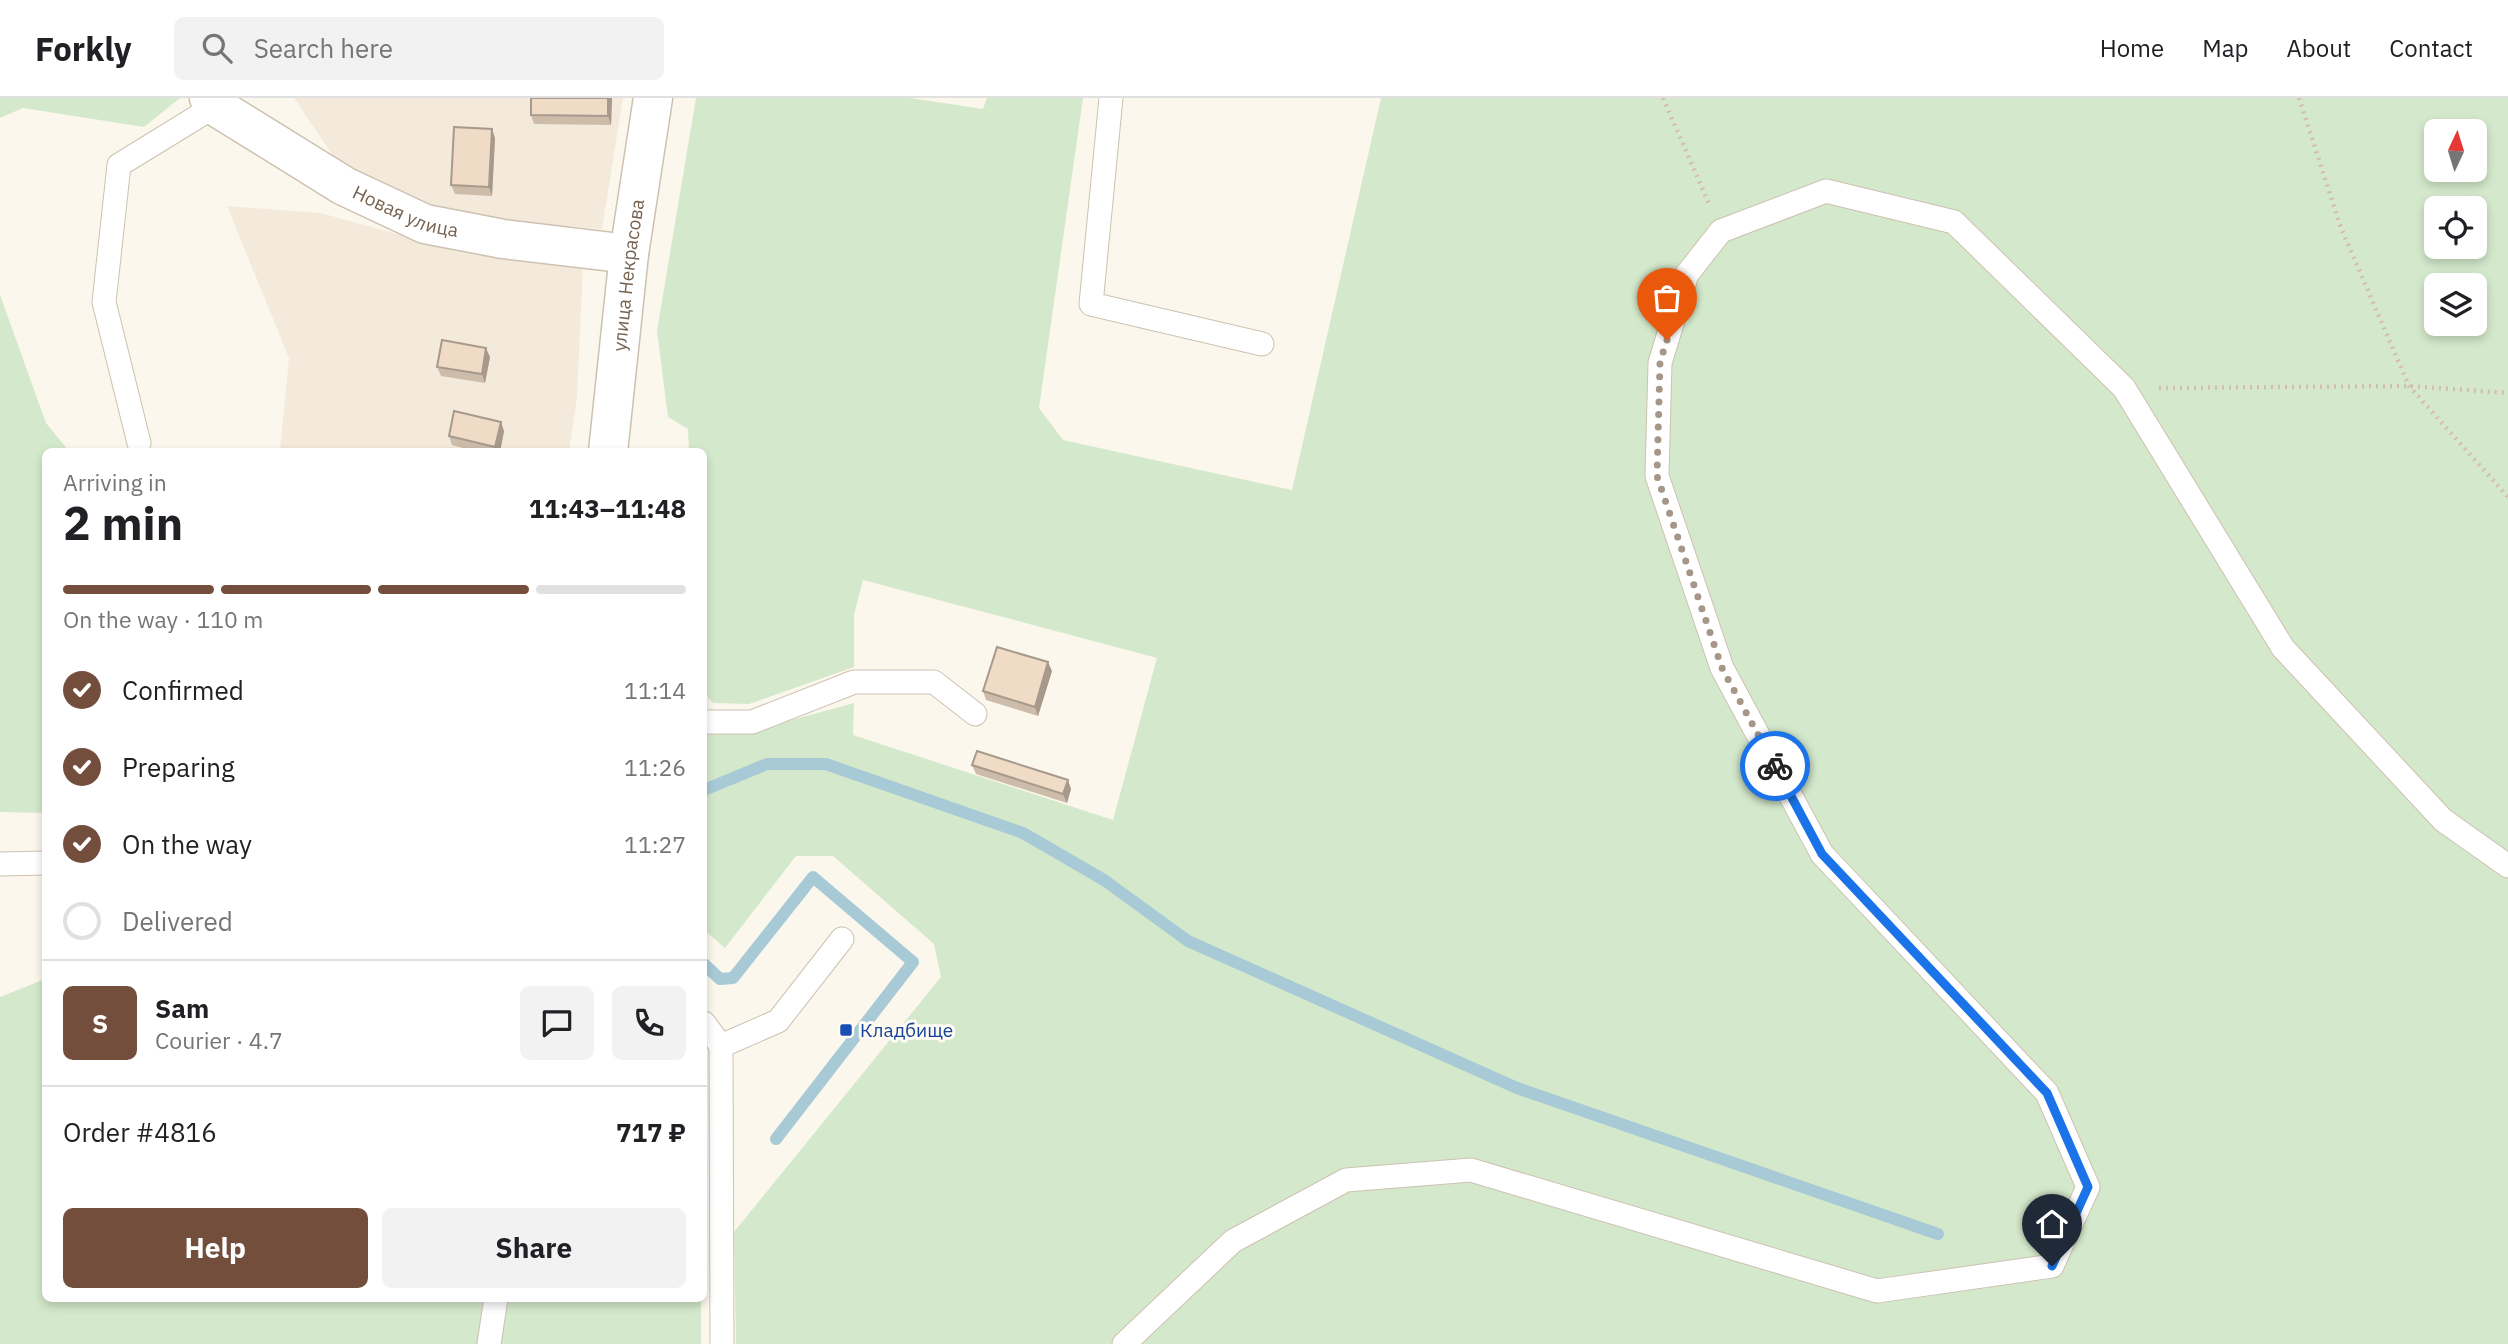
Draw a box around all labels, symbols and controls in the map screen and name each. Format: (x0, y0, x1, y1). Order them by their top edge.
search box (174, 17, 664, 80)
text: Forkly (35, 27, 132, 70)
icon: search (198, 29, 236, 67)
text: Search here (254, 31, 393, 65)
text: Home (2100, 32, 2164, 64)
text: Map (2202, 32, 2248, 64)
text: About (2286, 32, 2351, 64)
text: Contact (2389, 32, 2473, 64)
north arrow (2424, 119, 2487, 182)
map controls (2424, 119, 2487, 336)
street label: Новая улица (349, 180, 460, 242)
button: locate (2424, 196, 2487, 259)
street label: улица Некрасова (607, 197, 649, 353)
pin (1637, 268, 1697, 340)
button: layers (2424, 273, 2487, 336)
icon: bag (1648, 279, 1686, 317)
text: Arriving in (63, 467, 167, 497)
text: 11:43–11:48 (529, 491, 686, 525)
text: 2 min (63, 493, 183, 553)
text: On the way · 110 m (63, 604, 263, 634)
icon: check (63, 671, 101, 709)
text: Confirmed (122, 673, 244, 707)
text: 11:14 (624, 675, 686, 705)
courier (1740, 731, 1810, 801)
icon: bike (1756, 747, 1794, 785)
icon: check (63, 748, 101, 786)
text: Preparing (122, 750, 235, 784)
text: 11:26 (624, 752, 686, 782)
icon: check (63, 825, 101, 863)
text: On the way (122, 827, 252, 861)
text: 11:27 (624, 829, 686, 859)
text: Delivered (122, 904, 233, 938)
button: chat (520, 986, 594, 1060)
button: phone (612, 986, 686, 1060)
text: Sam (155, 991, 209, 1025)
text: S (92, 1006, 108, 1040)
place label: Кладбище (860, 1018, 953, 1042)
marker: Кладбище (838, 1022, 854, 1038)
text: Courier · 4.7 (155, 1025, 283, 1055)
text: Order #4816 (63, 1115, 217, 1149)
text: 717 ₽ (616, 1115, 686, 1149)
pin (2022, 1194, 2082, 1266)
icon: home (2033, 1205, 2071, 1243)
button: Help (63, 1208, 368, 1288)
button: Share (382, 1208, 686, 1288)

